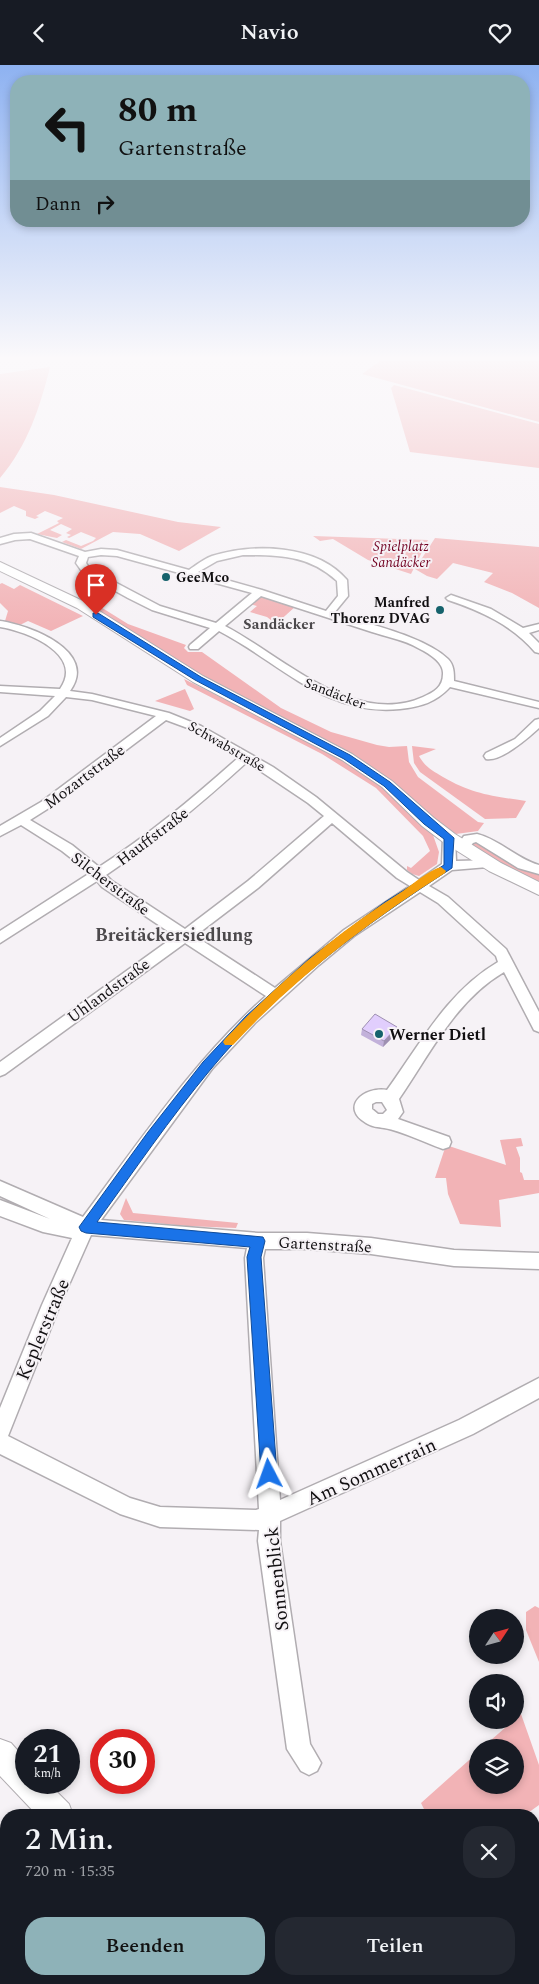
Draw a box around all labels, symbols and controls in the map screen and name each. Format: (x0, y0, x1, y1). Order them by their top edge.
text: Navio (240, 16, 299, 49)
icon: back (25, 19, 53, 47)
icon: heart (486, 19, 514, 47)
text: 80 m (118, 84, 198, 137)
icon: left (35, 95, 100, 160)
text: Gartenstraße (118, 132, 247, 165)
text: Dann (35, 190, 81, 219)
icon: right (91, 190, 119, 218)
park label: Spielplatz Sandäcker (372, 536, 431, 573)
pin (75, 564, 117, 615)
place label: GeeMco (176, 567, 229, 588)
icon: arrive (82, 571, 110, 599)
marker: GeeMco (160, 571, 172, 583)
place label: Manfred Thorenz DVAG (330, 592, 430, 629)
marker: Manfred Thorenz DVAG (434, 604, 446, 616)
district label: Sandäcker (243, 613, 316, 636)
street label: Sandäcker (301, 672, 369, 715)
street label: Schwabstraße (184, 716, 270, 777)
street label: Mozartstraße (39, 738, 130, 815)
street label: Hauffstraße (111, 802, 194, 872)
street label: Silcherstraße (66, 846, 155, 922)
district label: Breitäckersiedlung (95, 922, 253, 949)
street label: Uhlandstraße (62, 953, 155, 1029)
place label: Werner Dietl (389, 1023, 486, 1047)
marker: Werner Dietl (373, 1028, 385, 1040)
street label: Gartenstraße (278, 1231, 372, 1259)
street label: Keplerstraße (9, 1274, 78, 1385)
street label: Am Sommerrain (302, 1431, 441, 1514)
position arrow (242, 1447, 294, 1499)
street label: Sonnenblick (258, 1525, 297, 1632)
north arrow (469, 1609, 524, 1664)
map controls (469, 1609, 524, 1794)
button: sound (469, 1674, 524, 1729)
speed limit sign: 30 (90, 1729, 155, 1794)
text: 21 (33, 1736, 62, 1774)
button: layers (469, 1739, 524, 1794)
text: km/h (34, 1764, 61, 1783)
text: 2 Min. (25, 1817, 114, 1863)
button: close (463, 1826, 515, 1878)
text: 720 m · 15:35 (25, 1859, 115, 1883)
button: Beenden (25, 1917, 265, 1975)
button: Teilen (275, 1917, 515, 1975)

